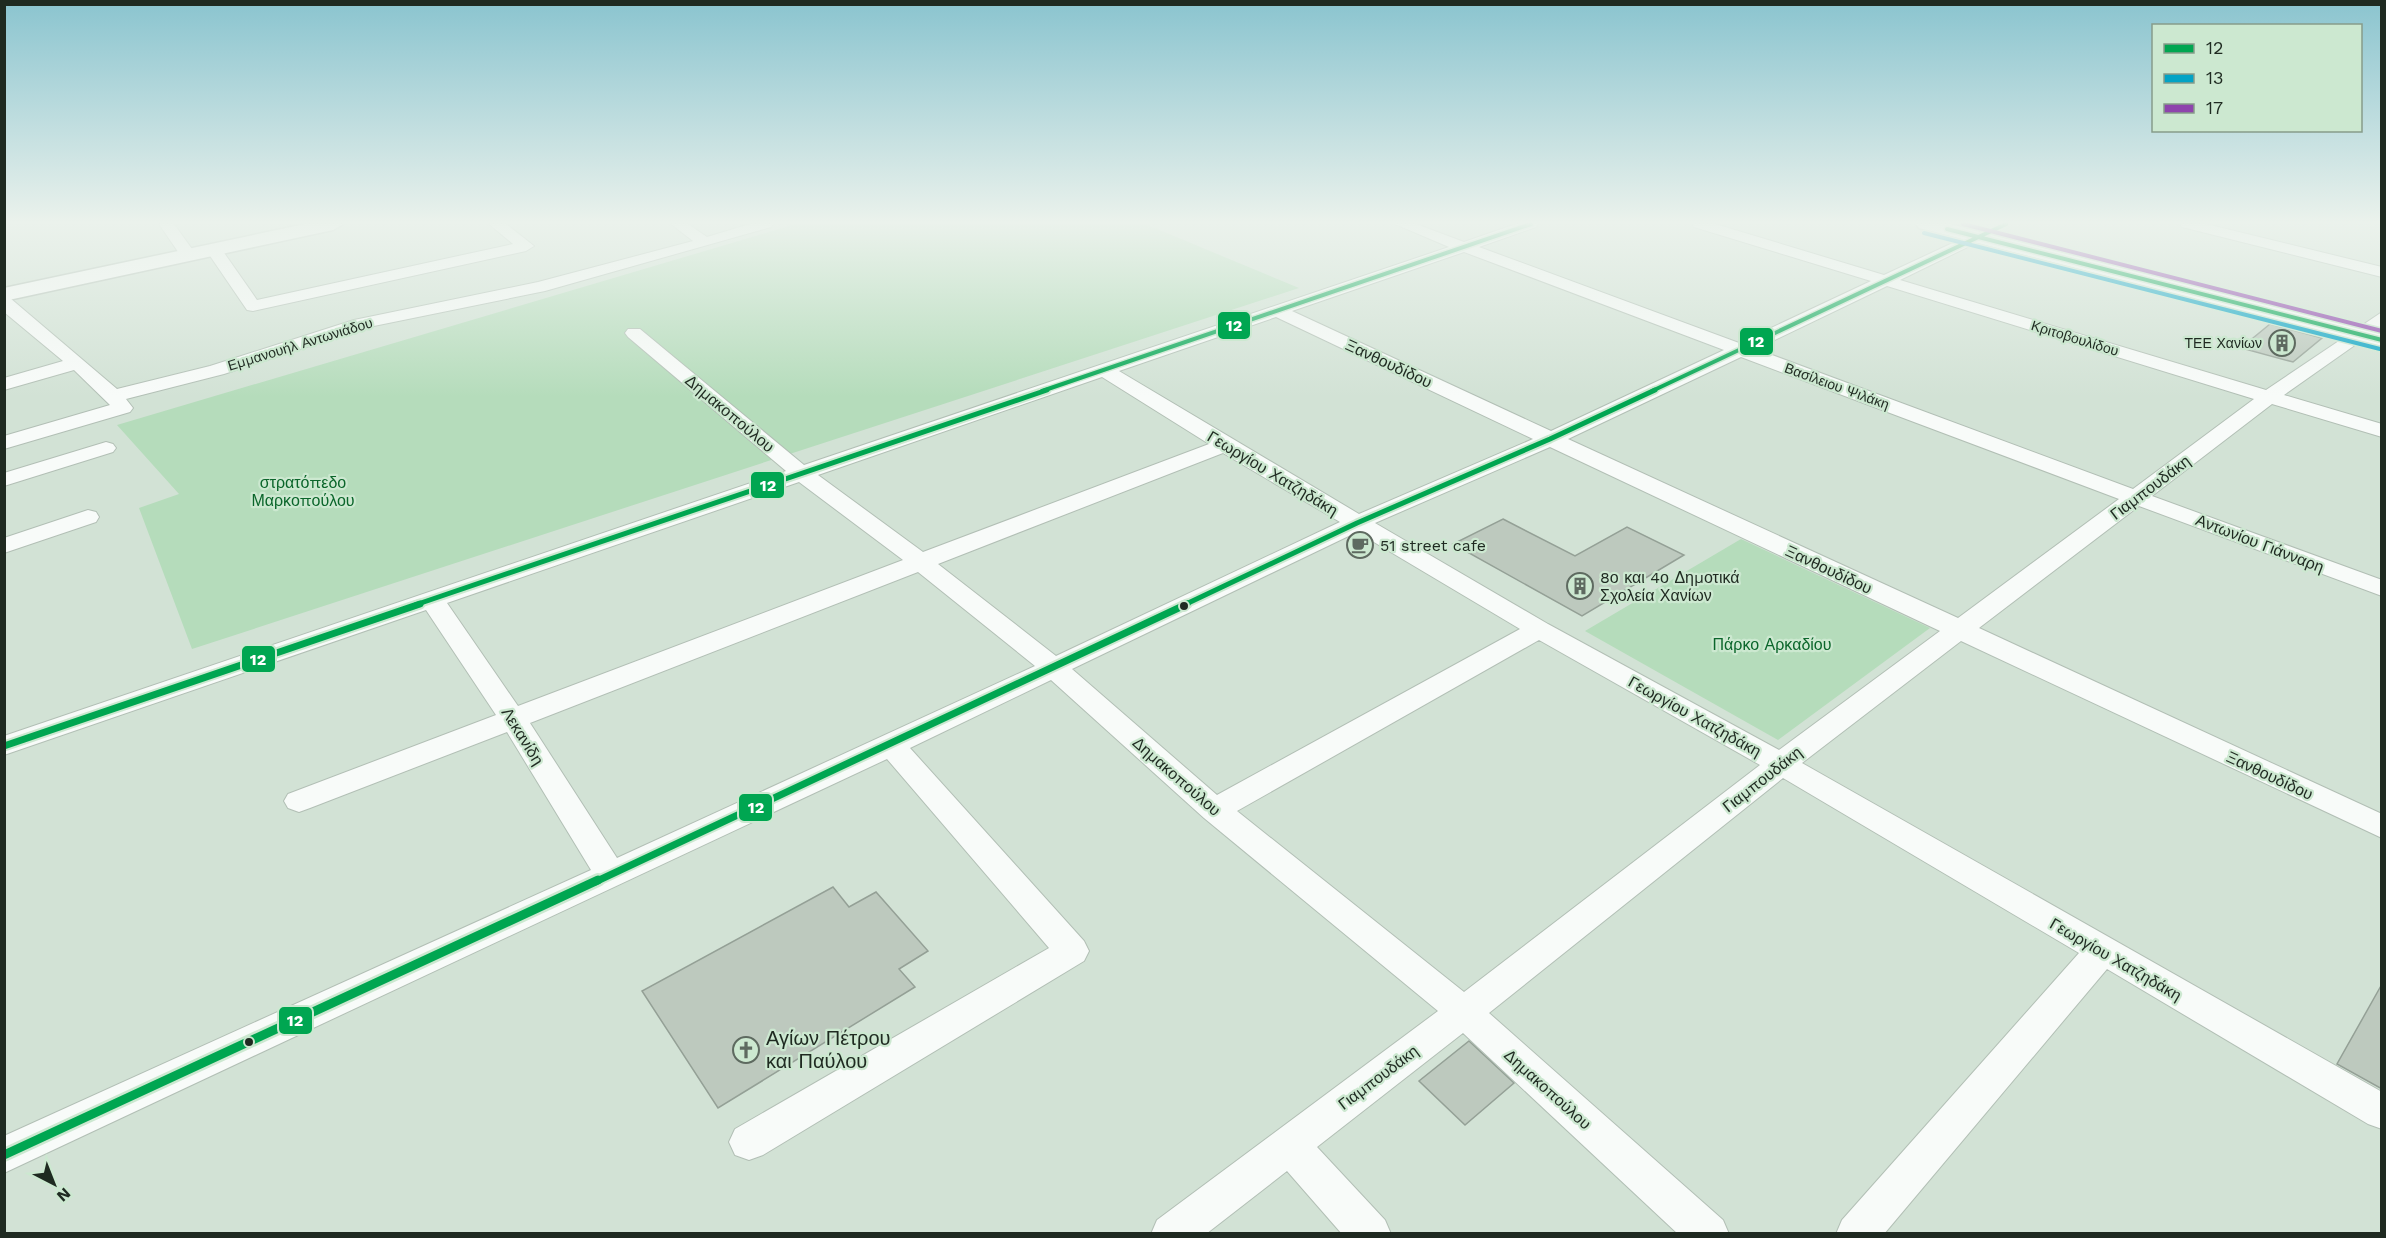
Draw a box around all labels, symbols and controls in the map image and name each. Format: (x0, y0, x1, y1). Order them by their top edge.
legend (2152, 24, 2362, 132)
text: 12 (2206, 37, 2224, 58)
text: 13 (2206, 67, 2224, 88)
text: 17 (2206, 97, 2223, 118)
line badge: 12 (1217, 311, 1251, 340)
street label: Εμμανουήλ Αντωνιάδου (226, 314, 374, 374)
text: 12 (1226, 316, 1242, 335)
street label: Κριτοβουλίδου (2029, 317, 2121, 359)
line badge: 12 (1739, 327, 1774, 356)
building icon: ΤΕΕ Χανίων (2267, 328, 2297, 358)
text: 12 (1748, 332, 1764, 351)
street label: Ξανθουδίδου (1343, 335, 1435, 392)
place label: ΤΕΕ Χανίων (2185, 335, 2262, 351)
street label: Βασίλειου Ψιλάκη (1782, 360, 1892, 412)
street label: Δημακοπούλου (681, 371, 778, 456)
street label: Γεωργίου Χατζηδάκη (1204, 427, 1341, 520)
street label: Γιαμπουδάκη (2106, 451, 2194, 524)
line badge: 12 (750, 471, 785, 499)
park label: στρατόπεδο Μαρκοπούλου (251, 473, 355, 510)
text: 12 (760, 476, 776, 495)
street label: Αντωνίου Γιάνναρη (2193, 510, 2327, 577)
cafe icon: 51 street cafe (1345, 530, 1375, 560)
place label: 51 street cafe (1380, 536, 1486, 555)
street label: Ξανθουδίδου (1783, 541, 1875, 598)
place label: 8ο και 4ο Δημοτικά Σχολεία Χανίων (1600, 568, 1740, 605)
building icon: 8ο και 4ο Δημοτικά Σχολεία Χανίων (1565, 571, 1595, 601)
unlabelled marker (1178, 600, 1190, 612)
park label: Πάρκο Αρκαδίου (1712, 635, 1832, 654)
line badge: 12 (241, 645, 276, 673)
text: 12 (250, 650, 266, 669)
street label: Γεωργίου Χατζηδάκη (1625, 672, 1764, 761)
street label: Λεκανίδη (498, 704, 548, 769)
street label: Δημακοπούλου (1129, 733, 1225, 820)
street label: Γιαμπουδάκη (1719, 743, 1806, 816)
street label: Ξανθουδίδου (2224, 747, 2316, 804)
line badge: 12 (738, 793, 773, 822)
text: 12 (748, 798, 764, 817)
street label: Γεωργίου Χατζηδάκη (2047, 914, 2185, 1005)
line badge: 12 (278, 1006, 313, 1035)
text: 12 (287, 1011, 303, 1030)
place label: Αγίων Πέτρου και Παύλου (766, 1026, 891, 1073)
church icon: Αγίων Πέτρου και Παύλου (731, 1035, 761, 1065)
unlabelled marker (243, 1036, 255, 1048)
street label: Γιαμπουδάκη (1334, 1041, 1422, 1114)
street label: Δημακοπούλου (1500, 1045, 1595, 1133)
north arrow (24, 1154, 84, 1214)
text: N (53, 1184, 74, 1206)

